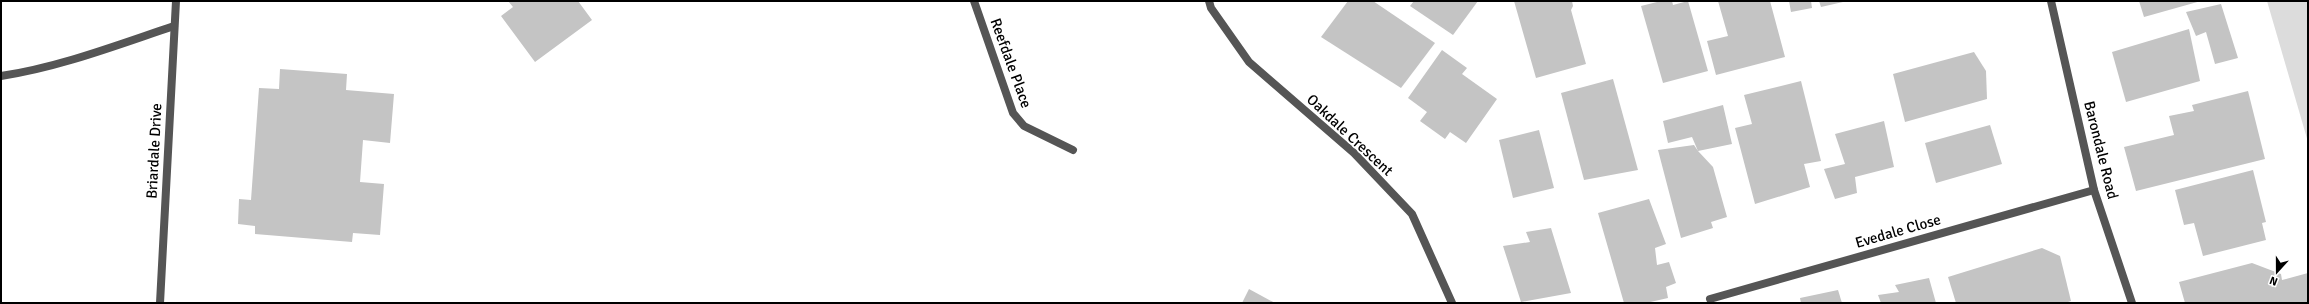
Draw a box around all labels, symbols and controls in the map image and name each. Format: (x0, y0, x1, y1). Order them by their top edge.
street label: Reefdale Place (986, 16, 1036, 110)
street label: Oakdale Crescent (1303, 90, 1397, 180)
street label: Barondale Road (2080, 99, 2122, 201)
street label: Briardale Drive (143, 103, 165, 199)
street label: Evedale Close (1853, 210, 1943, 252)
north arrow (2257, 252, 2297, 292)
text: N (2268, 273, 2279, 288)

